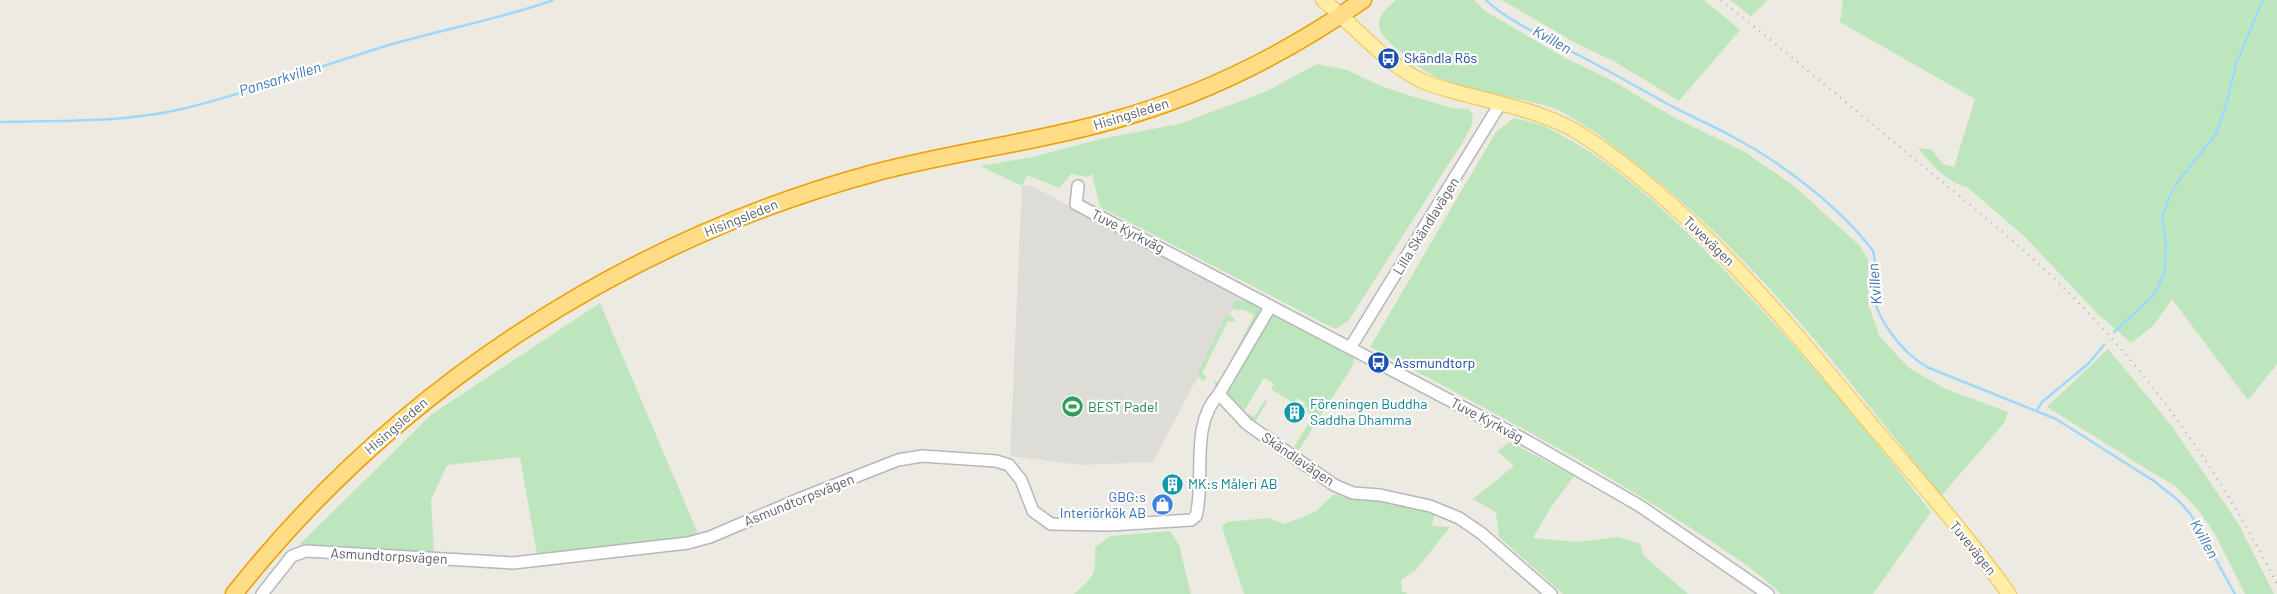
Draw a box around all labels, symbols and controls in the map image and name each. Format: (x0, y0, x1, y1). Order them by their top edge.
water label: Kvillen (1530, 21, 1575, 57)
bus stop icon: Skändla Rös (1376, 46, 1400, 70)
place label: Skändla Rös (1404, 49, 1477, 66)
water label: Pansarkvillen (237, 57, 323, 99)
street label: Hisingsleden (1091, 94, 1171, 133)
street label: Lilla Skändlavägen (1389, 174, 1462, 278)
street label: Hisingsleden (701, 195, 780, 240)
street label: Tuve Kyrkväg (1089, 205, 1168, 256)
street label: Tuvevägen (1680, 212, 1739, 269)
water label: Kvillen (1863, 262, 1885, 306)
bus stop icon: Assmundtorp (1366, 351, 1390, 375)
place label: Assmundtorp (1394, 354, 1475, 371)
street label: Tuve Kyrkväg (1448, 393, 1526, 446)
street label: Hisingsleden (361, 394, 431, 458)
sports icon: BEST Padel (1060, 395, 1084, 419)
place label: Föreningen Buddha Saddha Dhamma (1310, 395, 1427, 428)
place label: BEST Padel (1088, 398, 1158, 415)
building icon: Föreningen Buddha Saddha Dhamma (1282, 400, 1306, 424)
street label: Skändlavägen (1259, 428, 1338, 489)
street label: Asmundtorpsvägen (741, 470, 856, 529)
building icon: MK:s Måleri AB (1160, 472, 1184, 496)
place label: MK:s Måleri AB (1188, 475, 1277, 492)
place label: GBG:s Interiörkök AB (1060, 488, 1146, 521)
shop icon: GBG:s Interiörkök AB (1150, 493, 1174, 517)
water label: Kvillen (2187, 516, 2223, 561)
street label: Tuvevägen (1946, 517, 2000, 578)
street label: Asmundtorpsvägen (330, 544, 448, 567)

